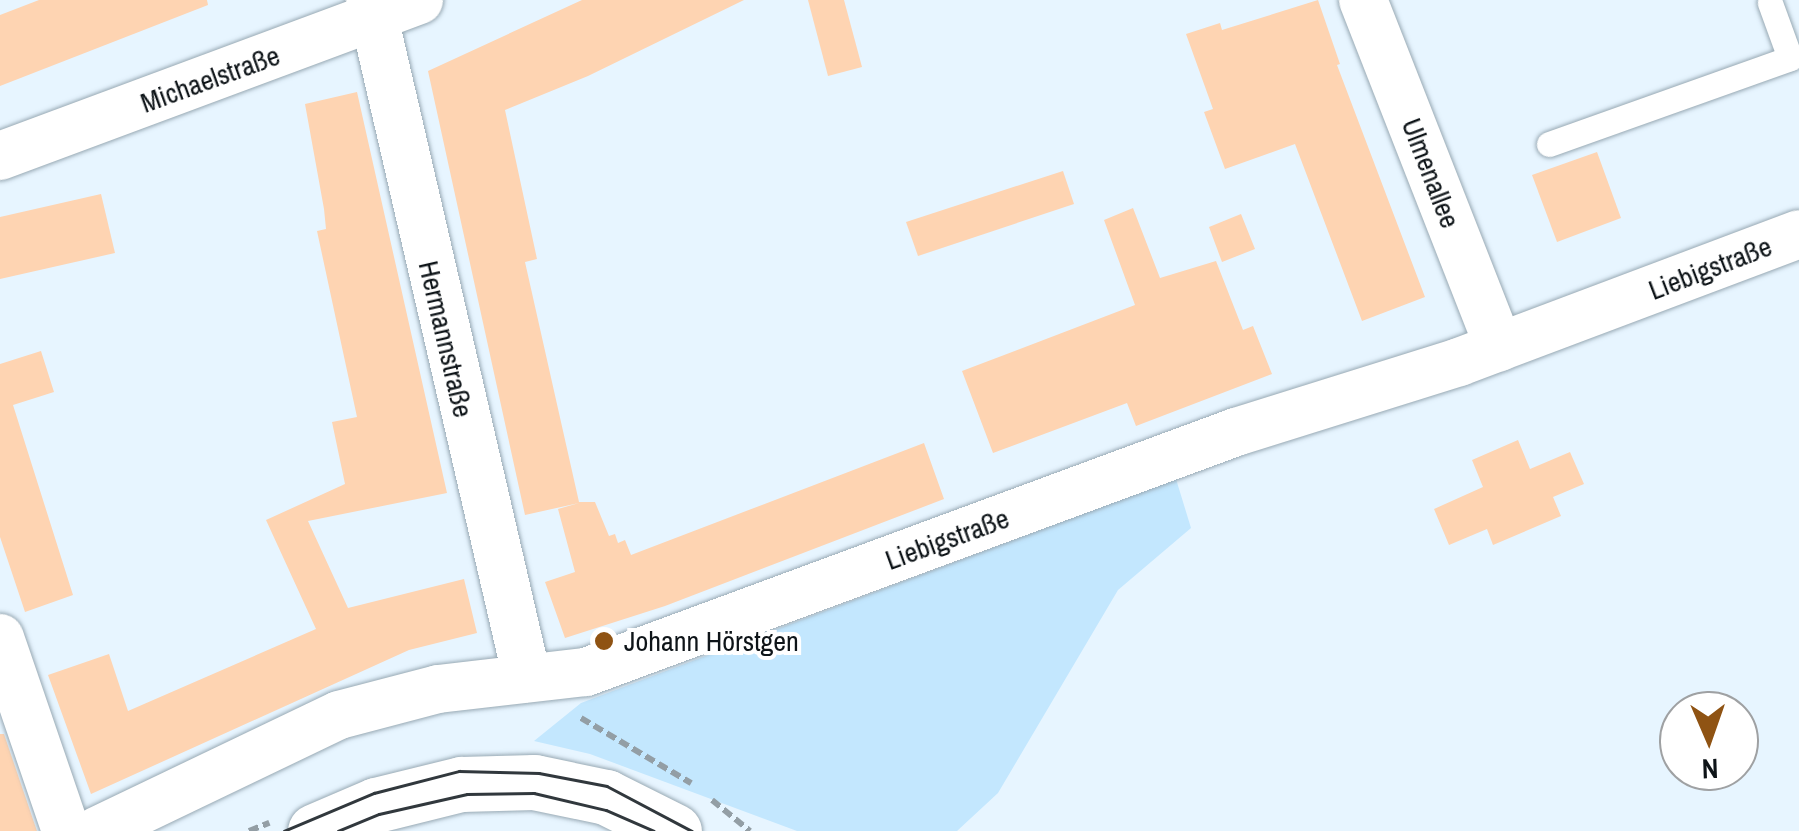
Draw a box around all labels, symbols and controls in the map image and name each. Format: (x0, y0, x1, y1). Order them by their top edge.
street label: Michaelstraße (136, 38, 284, 120)
street label: Ulmenallee (1395, 113, 1467, 233)
street label: Liebigstraße (1644, 229, 1776, 307)
street label: Hermannstraße (412, 258, 480, 420)
street label: Liebigstraße (881, 501, 1013, 577)
place label: Johann Hörstgen (624, 624, 799, 658)
marker: Johann Hörstgen (593, 630, 615, 652)
north arrow (1659, 691, 1759, 791)
text: N (1701, 750, 1719, 788)

